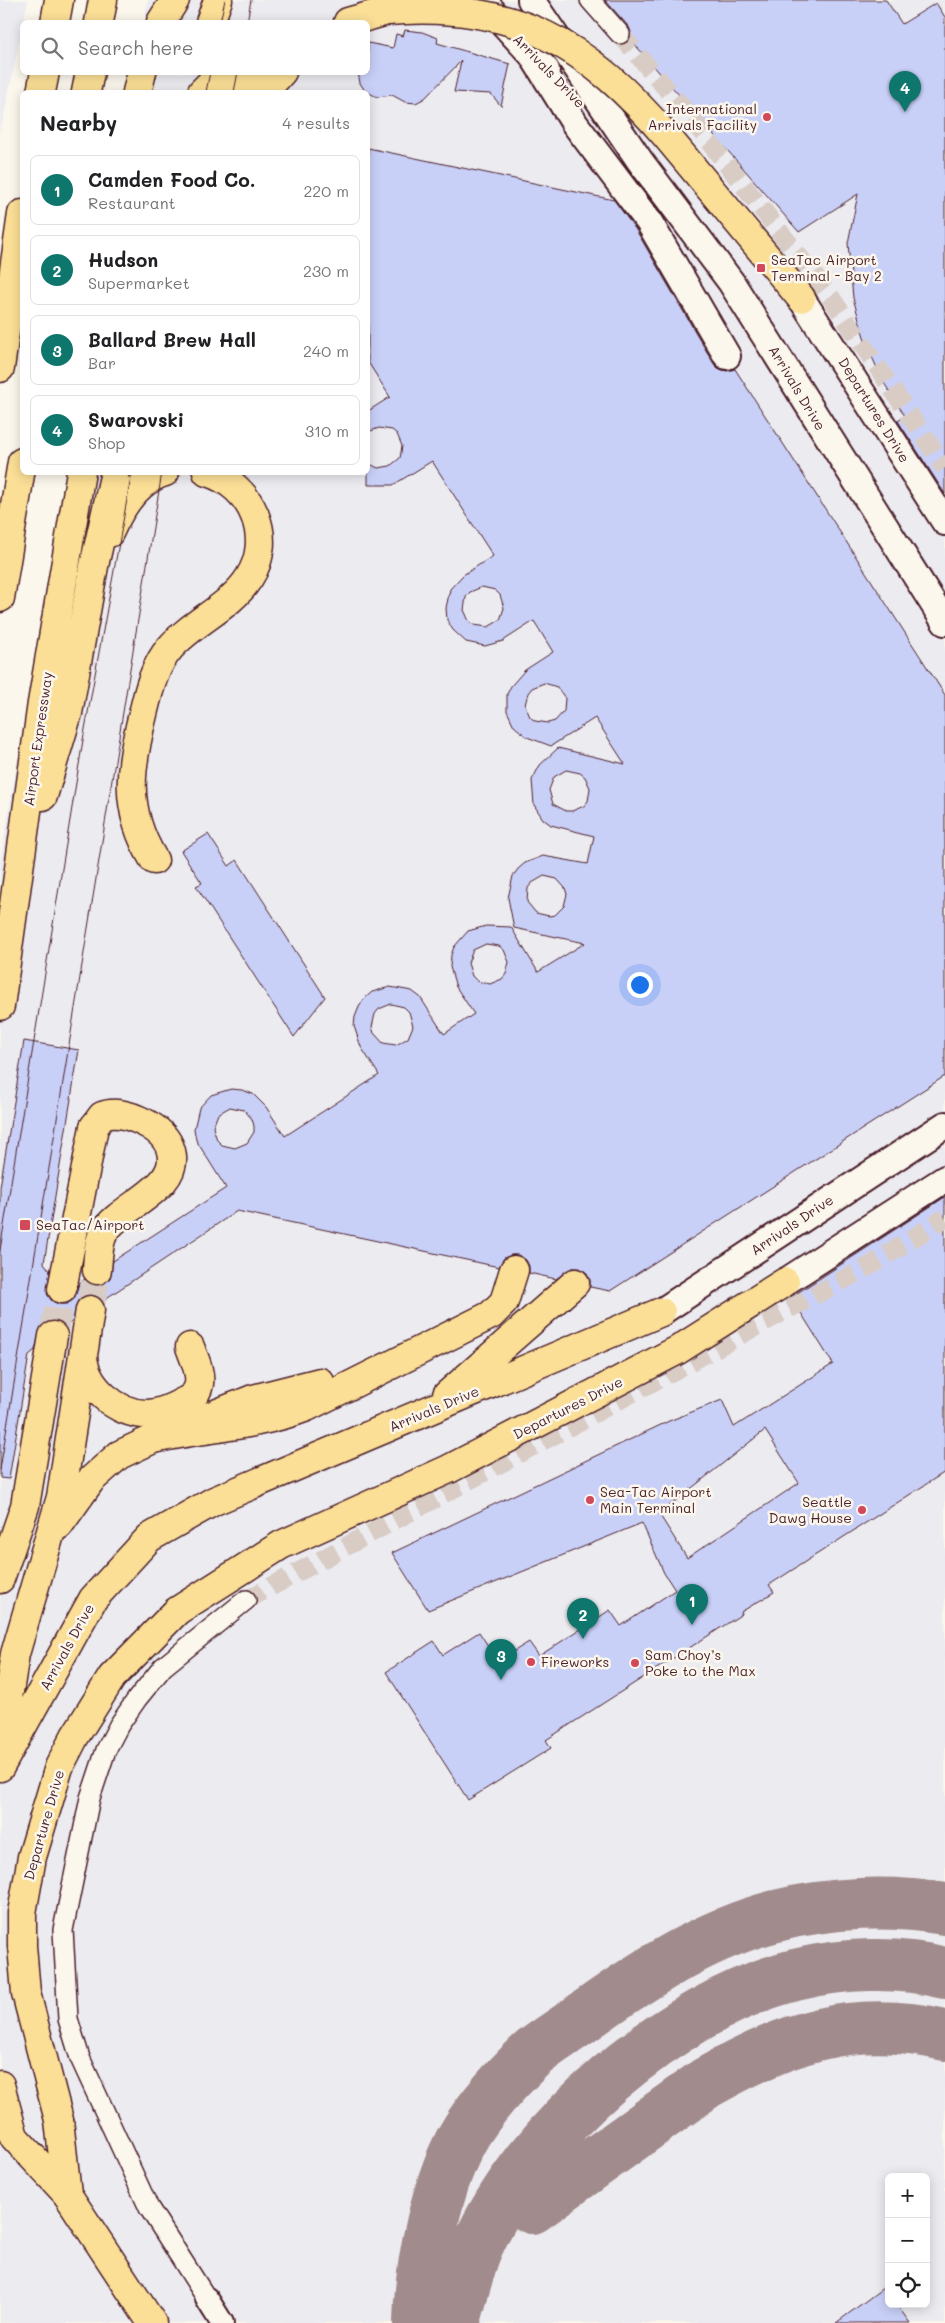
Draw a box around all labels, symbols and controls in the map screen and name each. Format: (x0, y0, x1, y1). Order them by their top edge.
search box (20, 20, 370, 75)
street label: Arrivals Drive (509, 30, 590, 112)
icon: search (38, 34, 66, 62)
text: Search here (78, 35, 194, 60)
pin: 4 (889, 71, 921, 112)
place label: International Arrivals Facility (648, 99, 757, 134)
text: Nearby (40, 109, 117, 136)
marker: International Arrivals Facility (761, 111, 773, 123)
text: 4 results (282, 112, 350, 133)
text: Camden Food Co. (88, 167, 256, 192)
text: 1 (53, 180, 61, 201)
text: 220 m (303, 180, 349, 201)
text: Restaurant (88, 192, 176, 213)
text: Hudson (88, 247, 158, 272)
place label: SeaTac Airport Terminal - Bay 2 (771, 250, 882, 285)
text: 2 (53, 260, 61, 281)
text: 230 m (303, 260, 349, 281)
marker: SeaTac Airport Terminal - Bay 2 (755, 262, 767, 274)
text: Supermarket (88, 272, 190, 293)
text: Ballard Brew Hall (88, 327, 256, 352)
text: 3 (52, 340, 62, 361)
text: 240 m (303, 340, 349, 361)
street label: Arrivals Drive (765, 342, 830, 434)
text: Bar (88, 352, 116, 373)
street label: Departures Drive (834, 354, 914, 466)
text: Swarovski (88, 407, 184, 432)
text: 4 (52, 420, 62, 441)
text: 310 m (305, 420, 349, 441)
text: Shop (88, 432, 125, 453)
street label: Airport Expressway (19, 670, 56, 807)
your location (627, 972, 653, 998)
street label: Arrivals Drive (747, 1190, 837, 1259)
place label: SeaTac/Airport (36, 1215, 145, 1234)
marker: SeaTac/Airport (18, 1218, 32, 1232)
street label: Departures Drive (510, 1372, 626, 1443)
street label: Arrivals Drive (386, 1381, 482, 1436)
place label: Sea-Tac Airport Main Terminal (600, 1482, 712, 1517)
place label: Seattle Dawg House (769, 1492, 852, 1527)
marker: Sea-Tac Airport Main Terminal (584, 1494, 596, 1506)
marker: Seattle Dawg House (856, 1504, 868, 1516)
pin: 1 (676, 1584, 708, 1625)
pin: 2 (567, 1598, 599, 1639)
street label: Arrivals Drive (35, 1600, 98, 1693)
pin: 3 (485, 1639, 517, 1680)
place label: Sam Choy’s Poke to the Max (645, 1645, 756, 1680)
place label: Fireworks (541, 1652, 609, 1671)
marker: Fireworks (525, 1656, 537, 1668)
marker: Sam Choy’s Poke to the Max (629, 1657, 641, 1669)
street label: Departure Drive (19, 1768, 68, 1882)
map controls (885, 2173, 930, 2308)
button: + (885, 2173, 930, 2218)
button: − (885, 2218, 930, 2263)
button: locate (885, 2263, 930, 2308)

